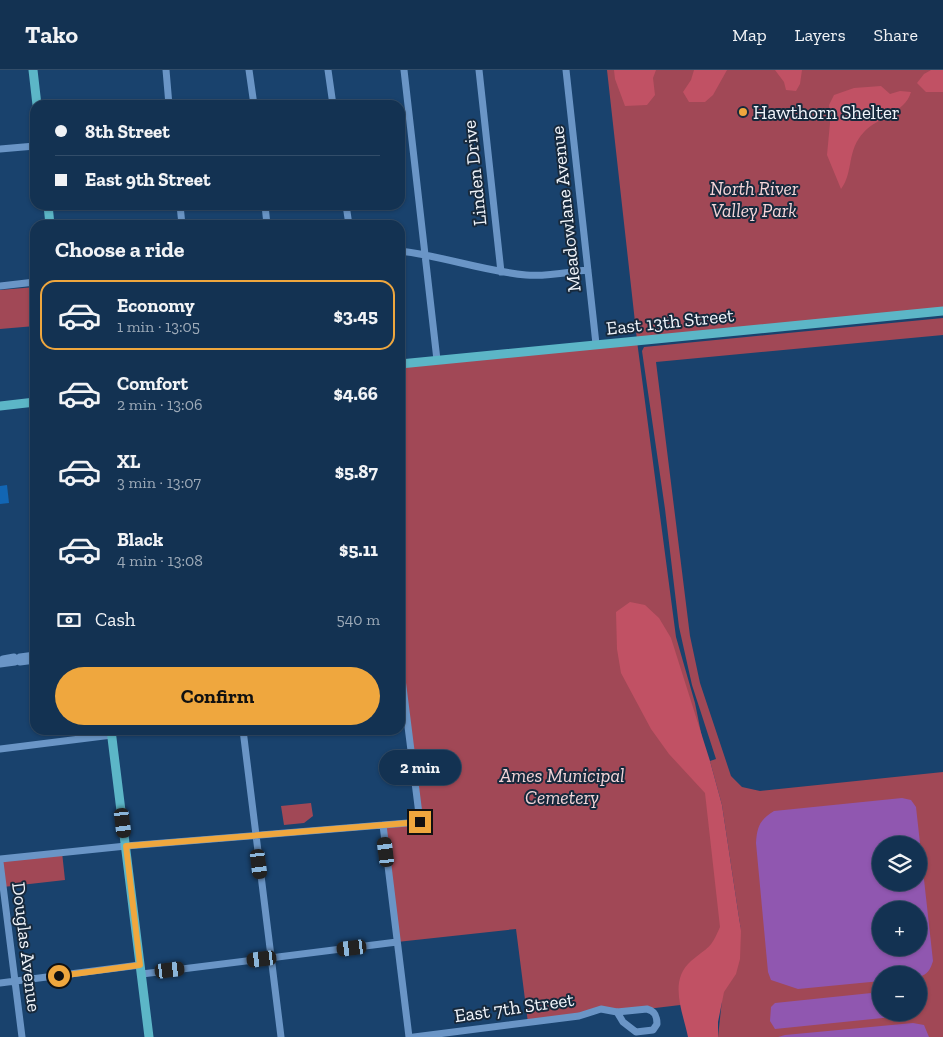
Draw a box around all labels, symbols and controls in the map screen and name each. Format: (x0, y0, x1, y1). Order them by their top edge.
text: Tako (25, 20, 78, 49)
text: Map (732, 24, 767, 46)
text: Layers (795, 24, 846, 46)
text: Share (874, 24, 918, 46)
place label: Hawthorn Shelter (753, 101, 900, 124)
marker: Hawthorn Shelter (737, 106, 749, 118)
street label: Linden Drive (458, 119, 491, 227)
text: 8th Street (85, 120, 170, 143)
street label: Meadowlane Avenue (545, 125, 586, 293)
text: East 9th Street (85, 168, 210, 191)
park label: North River Valley Park (710, 177, 799, 222)
text: Choose a ride (55, 236, 185, 263)
icon: car (57, 293, 102, 338)
text: Economy (117, 294, 195, 317)
street label: East 13th Street (605, 303, 735, 340)
text: $3.45 (333, 304, 378, 327)
text: 1 min · 13:05 (117, 317, 200, 336)
icon: car (57, 371, 102, 416)
text: Comfort (117, 372, 188, 395)
text: $4.66 (333, 382, 378, 405)
text: 2 min · 13:06 (117, 395, 202, 414)
icon: car (57, 449, 102, 494)
text: XL (117, 450, 140, 473)
text: $5.87 (335, 460, 378, 483)
text: 3 min · 13:07 (117, 473, 201, 492)
icon: car (57, 527, 102, 572)
text: Black (117, 528, 163, 551)
text: $5.11 (339, 538, 378, 561)
text: 4 min · 13:08 (117, 551, 203, 570)
icon: cash (55, 606, 83, 634)
text: Cash (95, 608, 135, 631)
text: 540 m (337, 610, 380, 629)
button: Confirm (55, 667, 380, 725)
callout: 2 min (379, 750, 461, 784)
text: 2 min (400, 758, 440, 777)
park label: Ames Municipal Cemetery (498, 764, 625, 809)
car (113, 807, 132, 839)
route end (409, 811, 431, 833)
car (376, 836, 395, 868)
map controls (872, 836, 927, 1021)
button: layers (872, 836, 927, 891)
car (249, 848, 268, 880)
street label: Douglas Avenue (7, 881, 46, 1013)
button: + (872, 901, 927, 956)
car (336, 939, 367, 957)
car (246, 950, 277, 968)
car (154, 961, 185, 979)
route start (48, 965, 70, 987)
button: − (872, 966, 927, 1021)
street label: East 7th Street (453, 988, 576, 1027)

